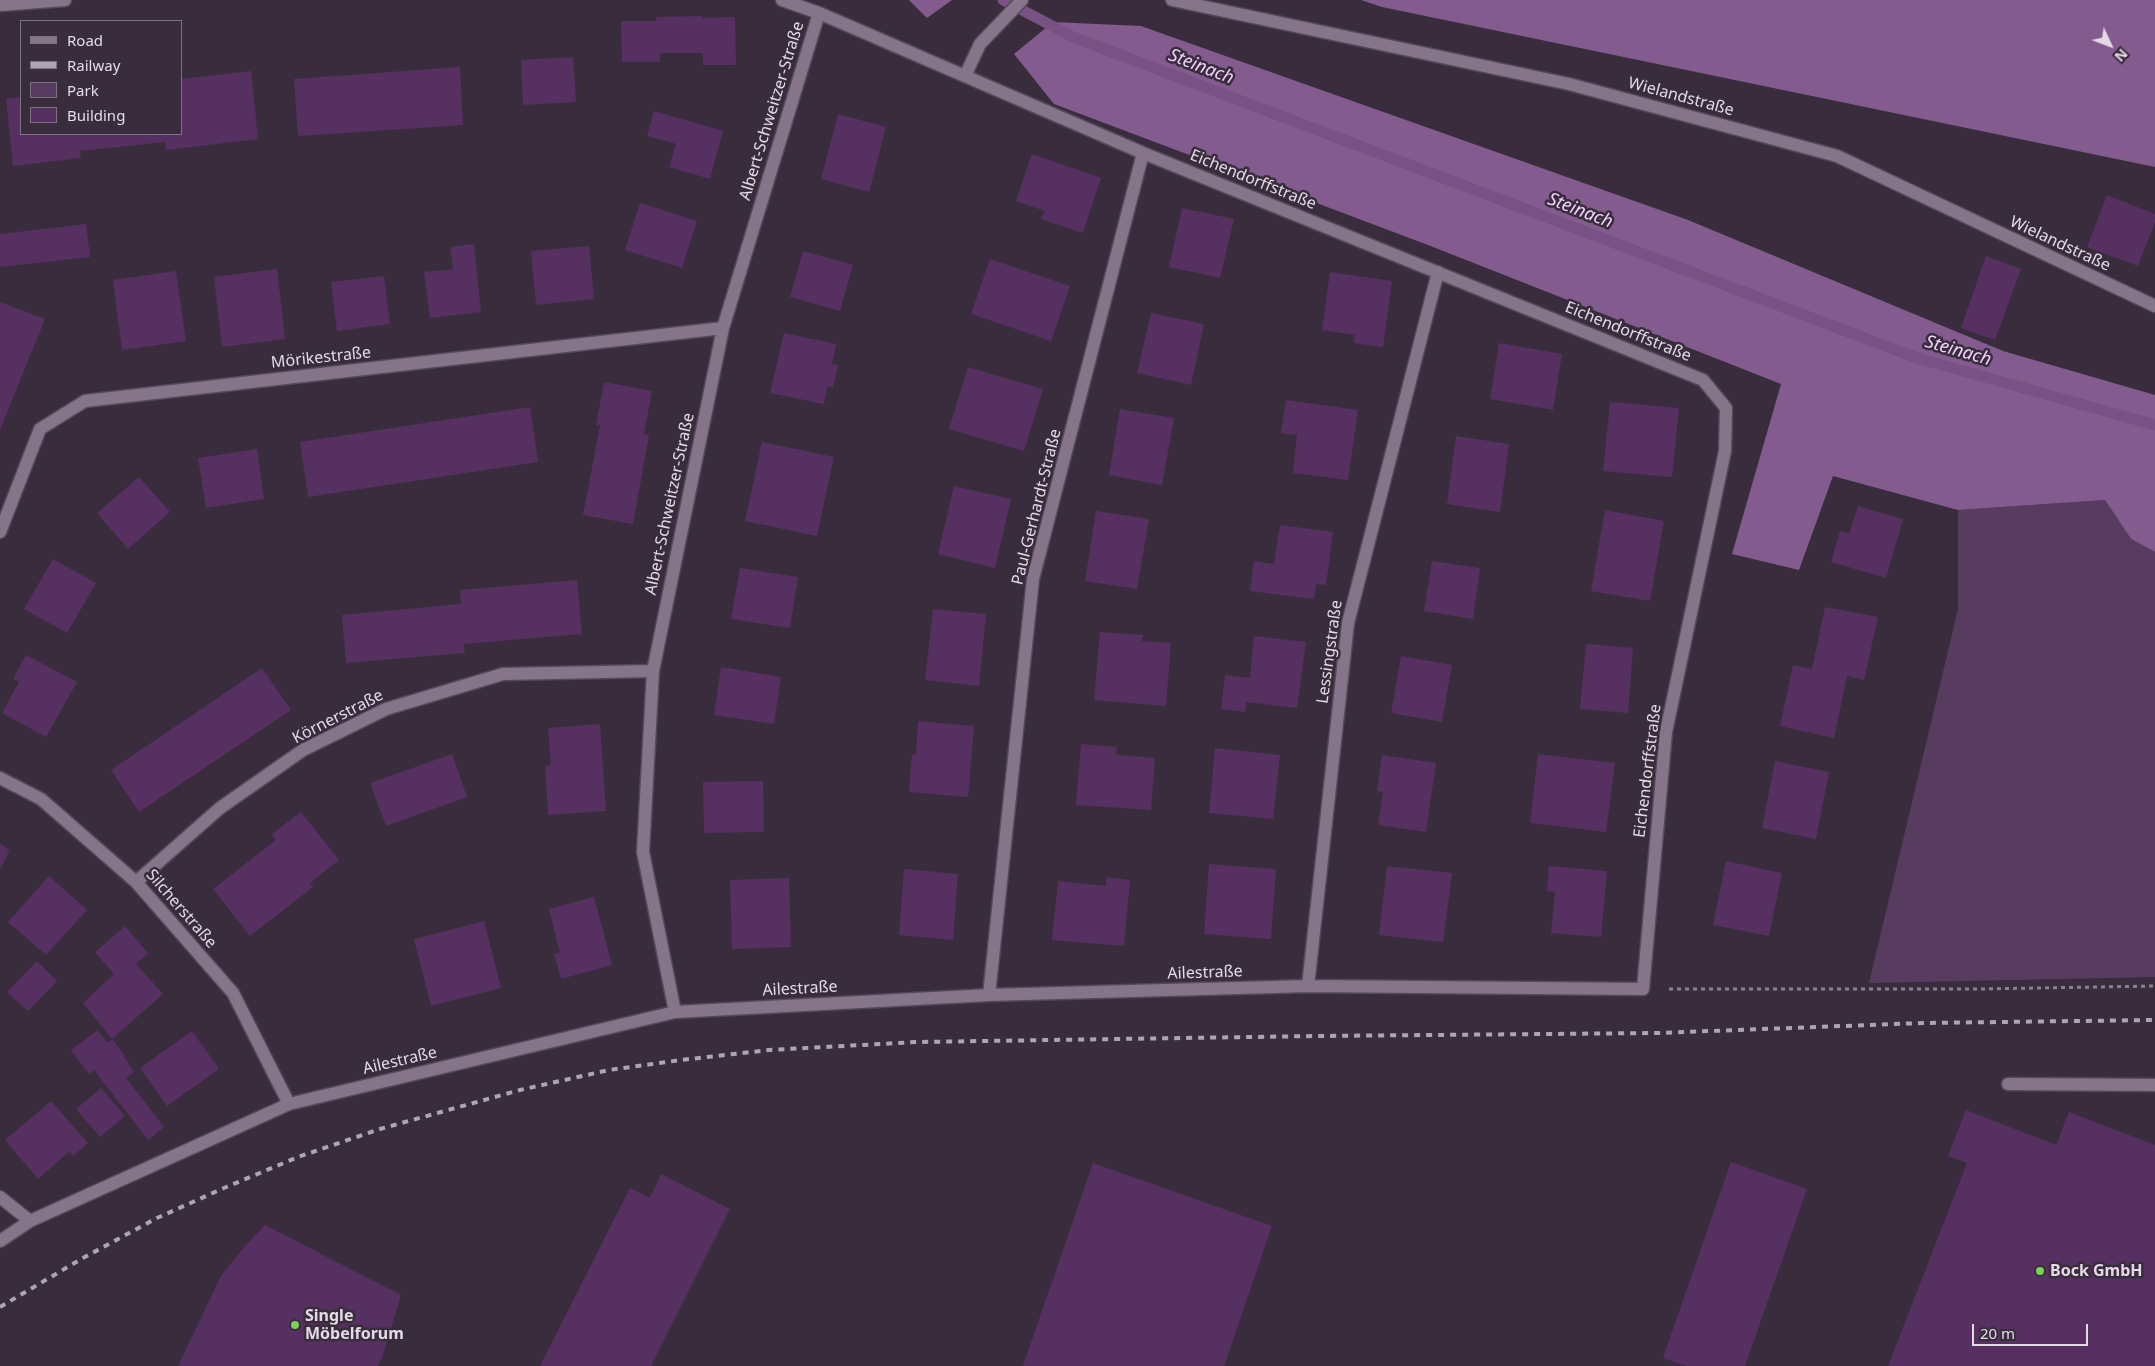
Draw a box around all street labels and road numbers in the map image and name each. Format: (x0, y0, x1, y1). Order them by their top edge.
street label: Albert-Schweitzer-Straße (736, 19, 808, 203)
street label: Wielandstraße (1626, 74, 1736, 120)
street label: Eichendorffstraße (1187, 146, 1319, 214)
street label: Wielandstraße (2007, 212, 2113, 276)
street label: Eichendorffstraße (1562, 298, 1694, 366)
street label: Mörikestraße (270, 343, 372, 373)
street label: Albert-Schweitzer-Straße (641, 411, 699, 597)
street label: Paul-Gerhardt-Straße (1008, 427, 1066, 587)
street label: Lessingstraße (1313, 599, 1347, 705)
street label: Körnerstraße (289, 686, 387, 748)
street label: Eichendorffstraße (1630, 703, 1666, 839)
street label: Silcherstraße (142, 866, 220, 952)
street label: Ailestraße (1167, 962, 1243, 984)
street label: Ailestraße (762, 977, 838, 1001)
street label: Ailestraße (361, 1043, 439, 1079)

